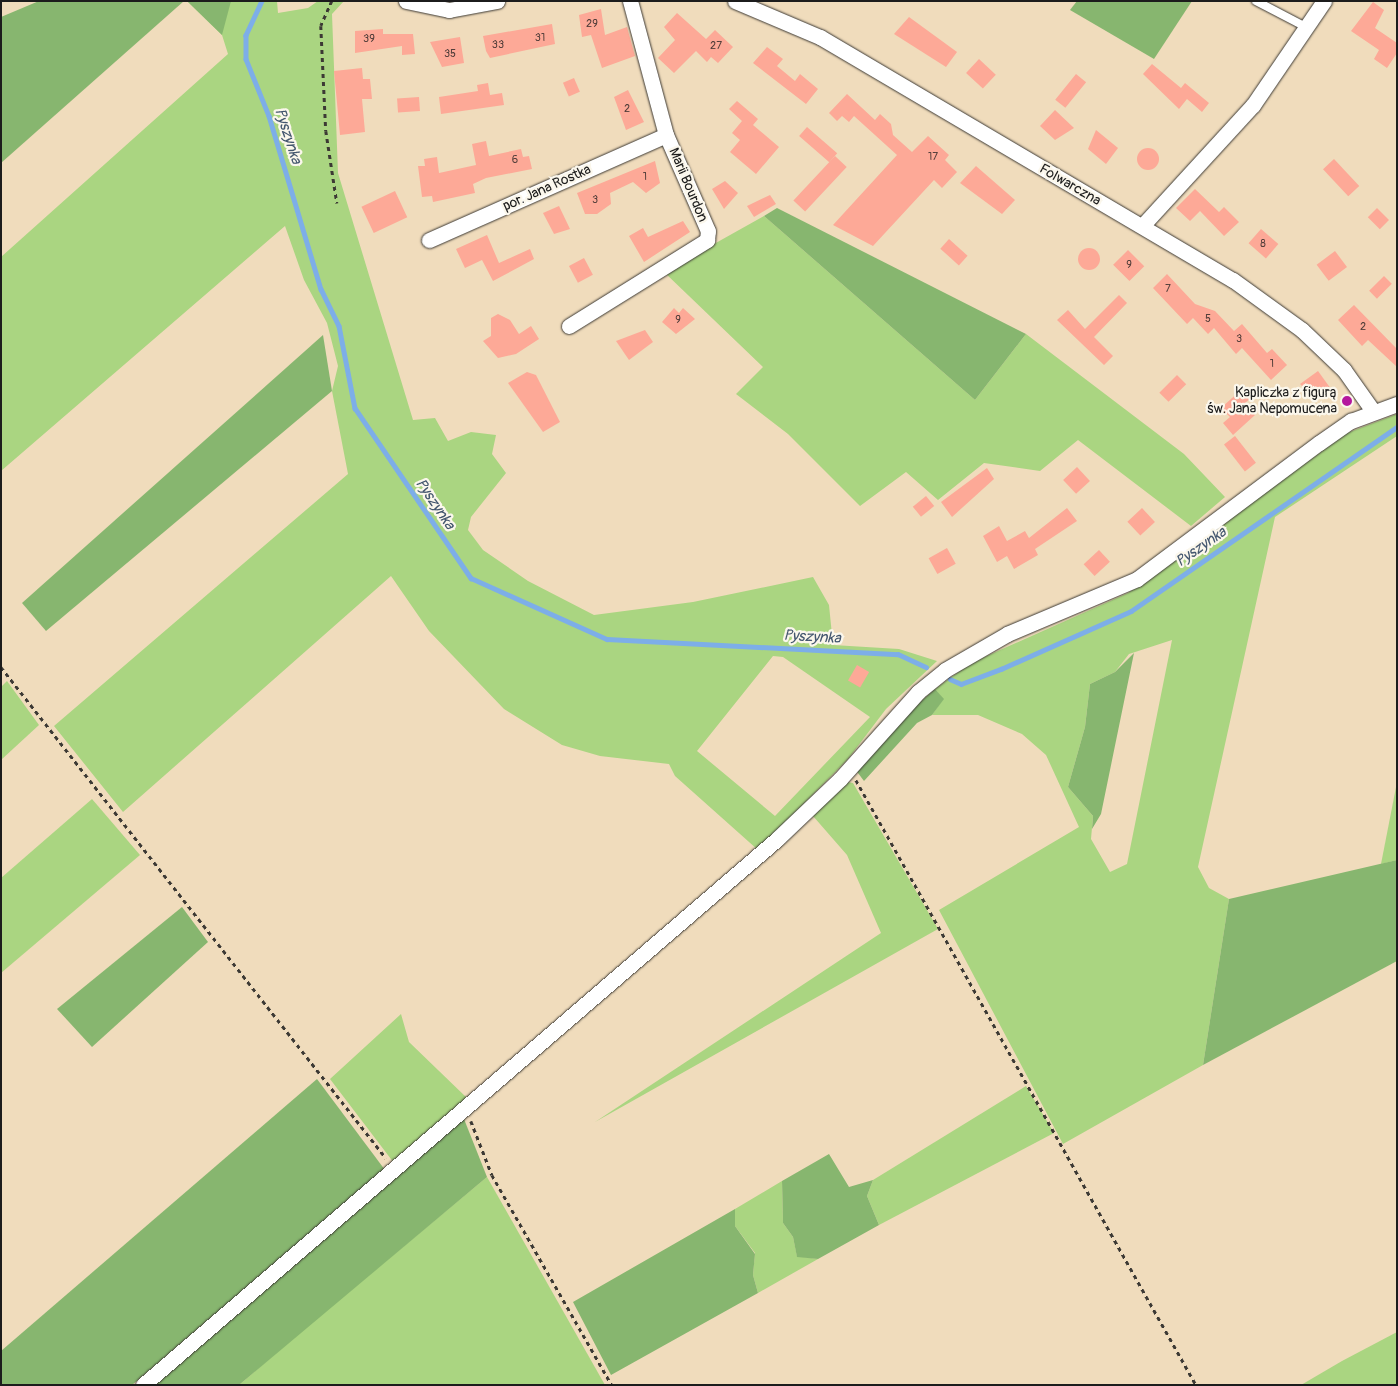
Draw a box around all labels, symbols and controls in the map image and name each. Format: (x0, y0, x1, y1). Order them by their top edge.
house number: 29 (586, 17, 598, 31)
house number: 31 (535, 31, 545, 45)
house number: 39 (363, 32, 375, 46)
house number: 33 (492, 38, 504, 52)
house number: 27 (710, 39, 722, 53)
house number: 35 (444, 47, 456, 61)
house number: 2 (624, 102, 630, 116)
water label: Pyszynka (271, 106, 305, 166)
street label: Marii Bourdon (665, 145, 711, 225)
house number: 17 (928, 150, 938, 164)
house number: 6 (512, 153, 518, 167)
street label: por. Jana Rostka (500, 161, 594, 215)
street label: Folwarczna (1036, 161, 1104, 209)
house number: 1 (643, 170, 647, 184)
house number: 3 (592, 193, 598, 207)
house number: 8 (1260, 237, 1266, 251)
house number: 9 (1126, 258, 1132, 272)
house number: 7 (1165, 282, 1171, 296)
house number: 5 (1205, 312, 1211, 326)
house number: 9 (675, 313, 681, 327)
house number: 2 (1360, 320, 1366, 334)
house number: 3 (1236, 332, 1242, 346)
house number: 1 (1270, 357, 1274, 371)
place label: Kapliczka z figurą św. Jana Nepomucena (1207, 385, 1337, 418)
marker: Kapliczka z figurą św. Jana Nepomucena (1341, 395, 1353, 407)
water label: Pyszynka (412, 475, 458, 533)
water label: Pyszynka (1172, 523, 1230, 571)
water label: Pyszynka (783, 627, 841, 647)

